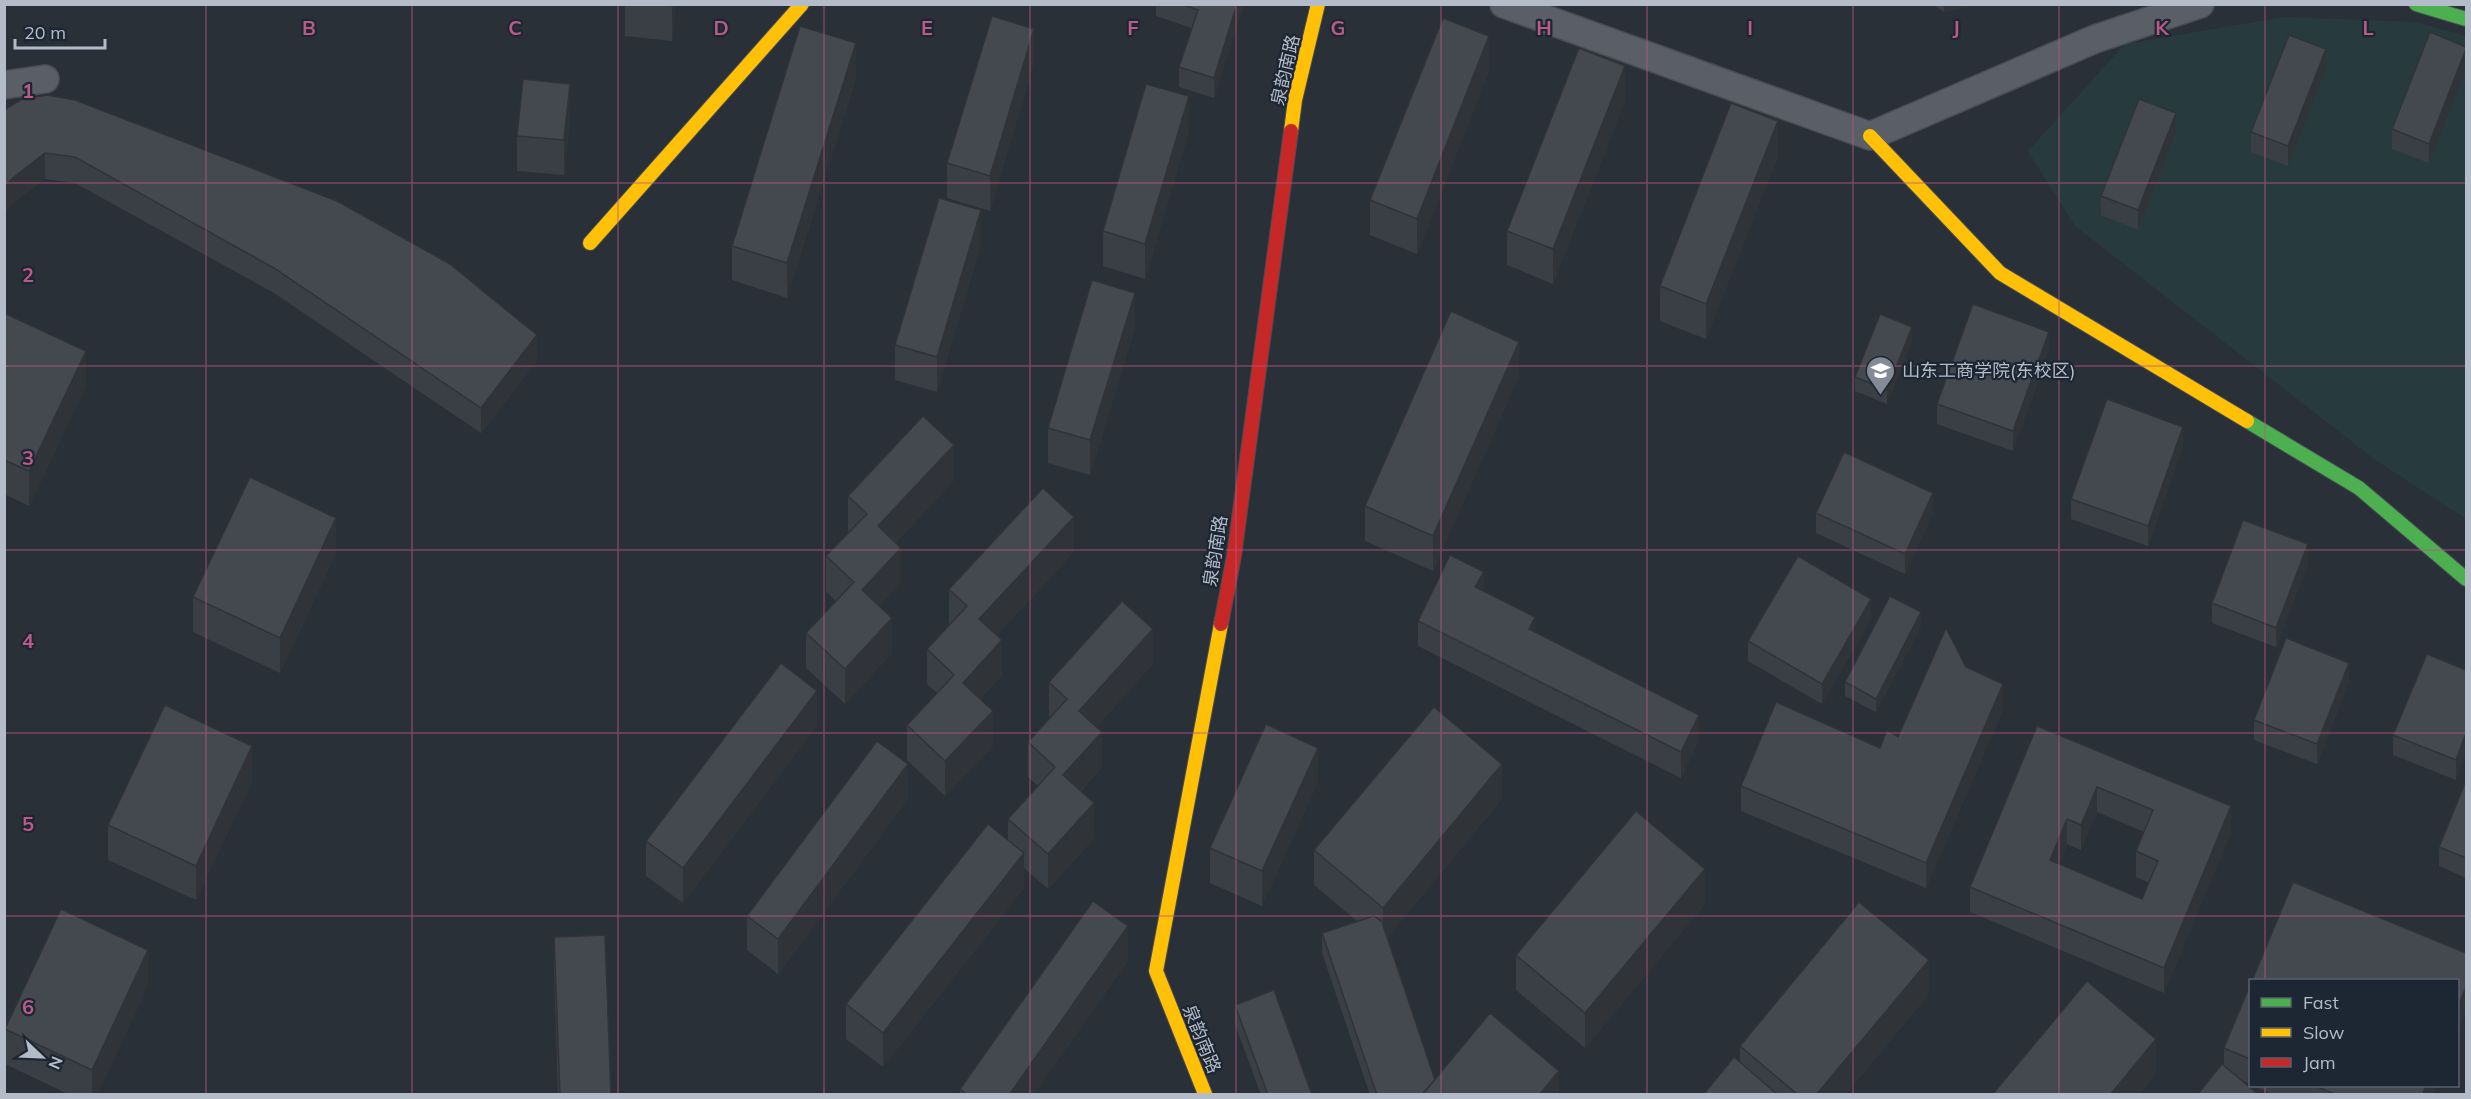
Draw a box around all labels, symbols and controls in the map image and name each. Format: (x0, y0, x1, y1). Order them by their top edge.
scale bar (15, 12, 105, 50)
text: B (302, 15, 316, 40)
text: C (508, 15, 522, 40)
text: D (713, 15, 729, 40)
text: E (921, 15, 933, 40)
text: F (1127, 15, 1139, 40)
text: G (1331, 15, 1345, 40)
text: H (1536, 15, 1552, 40)
text: I (1747, 15, 1753, 40)
text: J (1952, 15, 1960, 40)
text: K (2155, 15, 2169, 40)
text: L (2362, 15, 2374, 40)
text: 20 m (24, 21, 66, 44)
street label: 泉韵南路 (1266, 32, 1304, 108)
text: 1 (22, 78, 34, 103)
text: 2 (22, 262, 34, 287)
school or university icon: 山东工商学院(东校区) (1865, 354, 1897, 396)
place label: 山东工商学院(东校区) (1902, 359, 2075, 382)
text: 3 (22, 445, 34, 470)
street label: 泉韵南路 (1198, 514, 1232, 588)
text: 4 (22, 628, 34, 653)
text: 5 (22, 811, 34, 836)
legend (2249, 979, 2459, 1087)
text: Fast (2303, 991, 2339, 1014)
text: 6 (22, 994, 34, 1019)
street label: 泉韵南路 (1178, 1001, 1226, 1077)
text: Slow (2303, 1021, 2345, 1044)
north arrow (12, 1027, 72, 1087)
text: Jam (2303, 1051, 2336, 1074)
text: N (44, 1053, 67, 1072)

